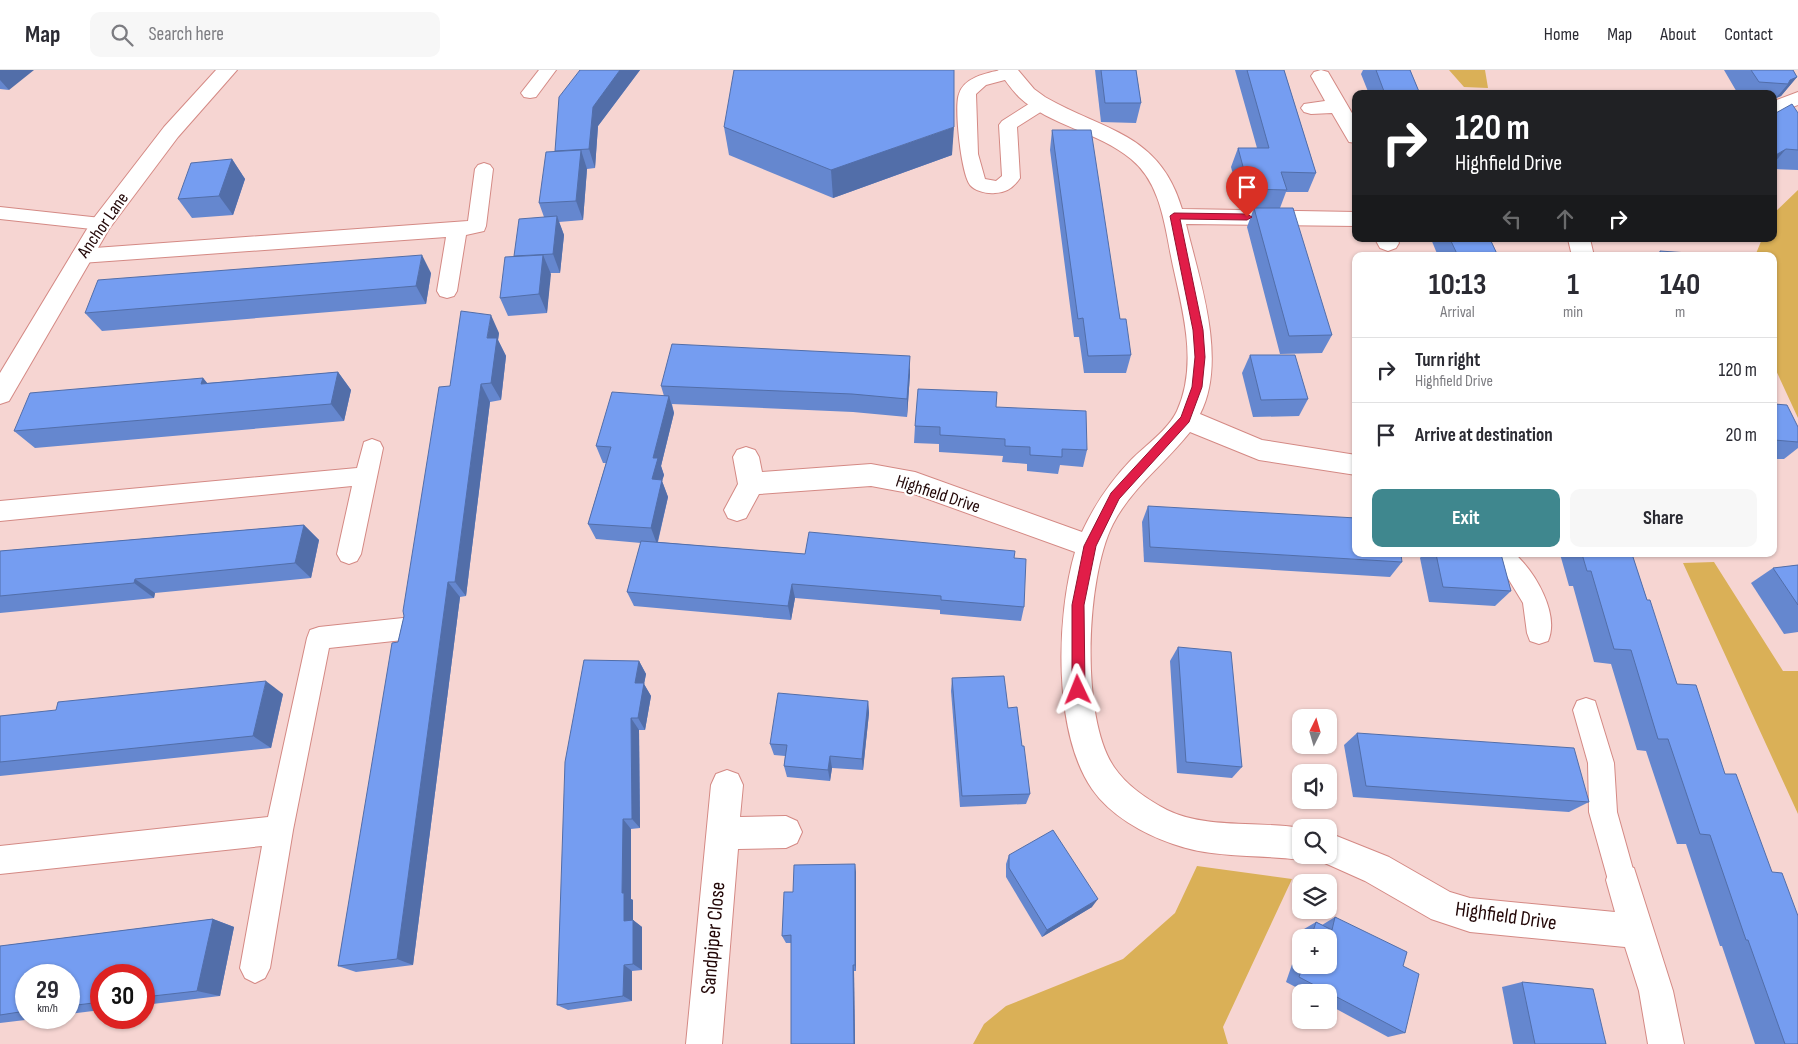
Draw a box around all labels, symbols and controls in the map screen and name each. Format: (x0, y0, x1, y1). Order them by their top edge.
search box (90, 12, 440, 57)
text: Map (25, 20, 60, 49)
icon: search (108, 21, 136, 49)
text: Search here (148, 23, 224, 46)
text: Home (1544, 24, 1579, 45)
text: Map (1607, 24, 1632, 45)
text: About (1660, 24, 1696, 45)
text: Contact (1724, 24, 1773, 45)
text: 120 m (1455, 107, 1530, 150)
icon: right (1372, 110, 1437, 175)
text: Highfield Drive (1455, 150, 1562, 177)
pin (1226, 166, 1268, 217)
icon: arrive (1233, 173, 1261, 201)
street label: Anchor Lane (72, 188, 133, 262)
icon: left (1498, 205, 1526, 233)
icon: ahead (1551, 205, 1579, 233)
icon: right (1604, 205, 1632, 233)
text: 10:13 (1429, 267, 1486, 303)
text: 1 (1567, 267, 1579, 303)
text: 140 (1660, 267, 1700, 303)
text: Arrival (1440, 303, 1475, 322)
text: min (1563, 303, 1583, 322)
text: m (1675, 303, 1685, 322)
text: Turn right (1415, 349, 1480, 372)
icon: right (1372, 356, 1400, 384)
text: 120 m (1719, 359, 1757, 382)
text: Highfield Drive (1415, 372, 1493, 391)
icon: arrive (1372, 421, 1400, 449)
text: Arrive at destination (1415, 424, 1553, 447)
text: 20 m (1725, 424, 1757, 447)
street label: Highfield Drive (893, 470, 983, 518)
button: Exit (1372, 489, 1560, 547)
button: Share (1570, 489, 1757, 547)
position arrow (1051, 663, 1103, 715)
north arrow (1292, 709, 1338, 754)
map controls (1292, 709, 1337, 1029)
button: sound (1292, 764, 1337, 809)
button: search (1292, 819, 1337, 864)
button: layers (1292, 874, 1337, 919)
street label: Sandpiper Close (696, 881, 730, 995)
street label: Highfield Drive (1454, 897, 1558, 935)
button: + (1292, 929, 1337, 974)
speed limit sign: 30 (90, 964, 155, 1029)
text: 29 (36, 975, 59, 1006)
button: − (1292, 984, 1337, 1029)
text: km/h (37, 1001, 58, 1016)

